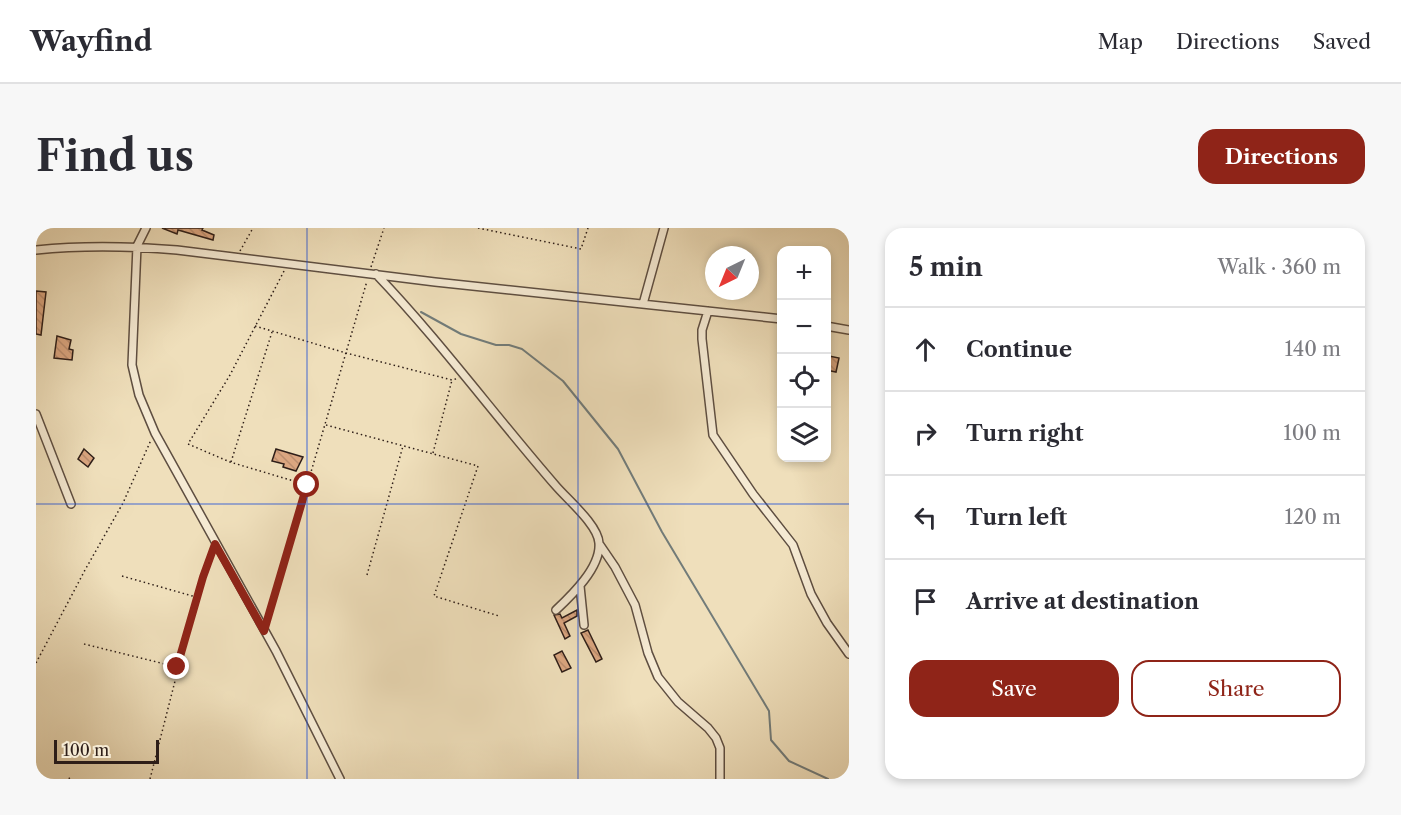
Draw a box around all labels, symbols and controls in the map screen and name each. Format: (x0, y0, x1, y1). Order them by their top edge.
text: Wayfind (30, 24, 152, 58)
text: Map (1098, 29, 1143, 54)
text: Directions (1176, 29, 1280, 54)
text: Saved (1313, 29, 1371, 54)
button: Directions (1198, 129, 1365, 184)
text: Find us (36, 130, 194, 182)
north arrow (705, 246, 759, 300)
map controls (777, 246, 831, 462)
button: + (777, 246, 831, 300)
text: 5 min (909, 251, 983, 283)
text: Walk · 360 m (1218, 255, 1341, 279)
button: − (777, 300, 831, 354)
icon: ahead (909, 333, 942, 366)
text: Continue (966, 336, 1072, 363)
text: 140 m (1284, 337, 1341, 361)
button: locate (777, 354, 831, 408)
button: layers (777, 408, 831, 462)
icon: right (909, 417, 942, 450)
text: Turn right (966, 420, 1084, 447)
text: 100 m (1283, 421, 1341, 445)
route start (293, 471, 319, 497)
icon: left (909, 501, 942, 534)
text: Turn left (966, 504, 1067, 531)
text: 120 m (1284, 505, 1341, 529)
icon: arrive (909, 585, 942, 618)
text: Arrive at destination (966, 588, 1199, 615)
route end (163, 653, 189, 679)
button: Save (909, 660, 1119, 717)
button: Share (1131, 660, 1341, 717)
scale bar (54, 737, 159, 764)
text: 100 m (63, 740, 109, 760)

